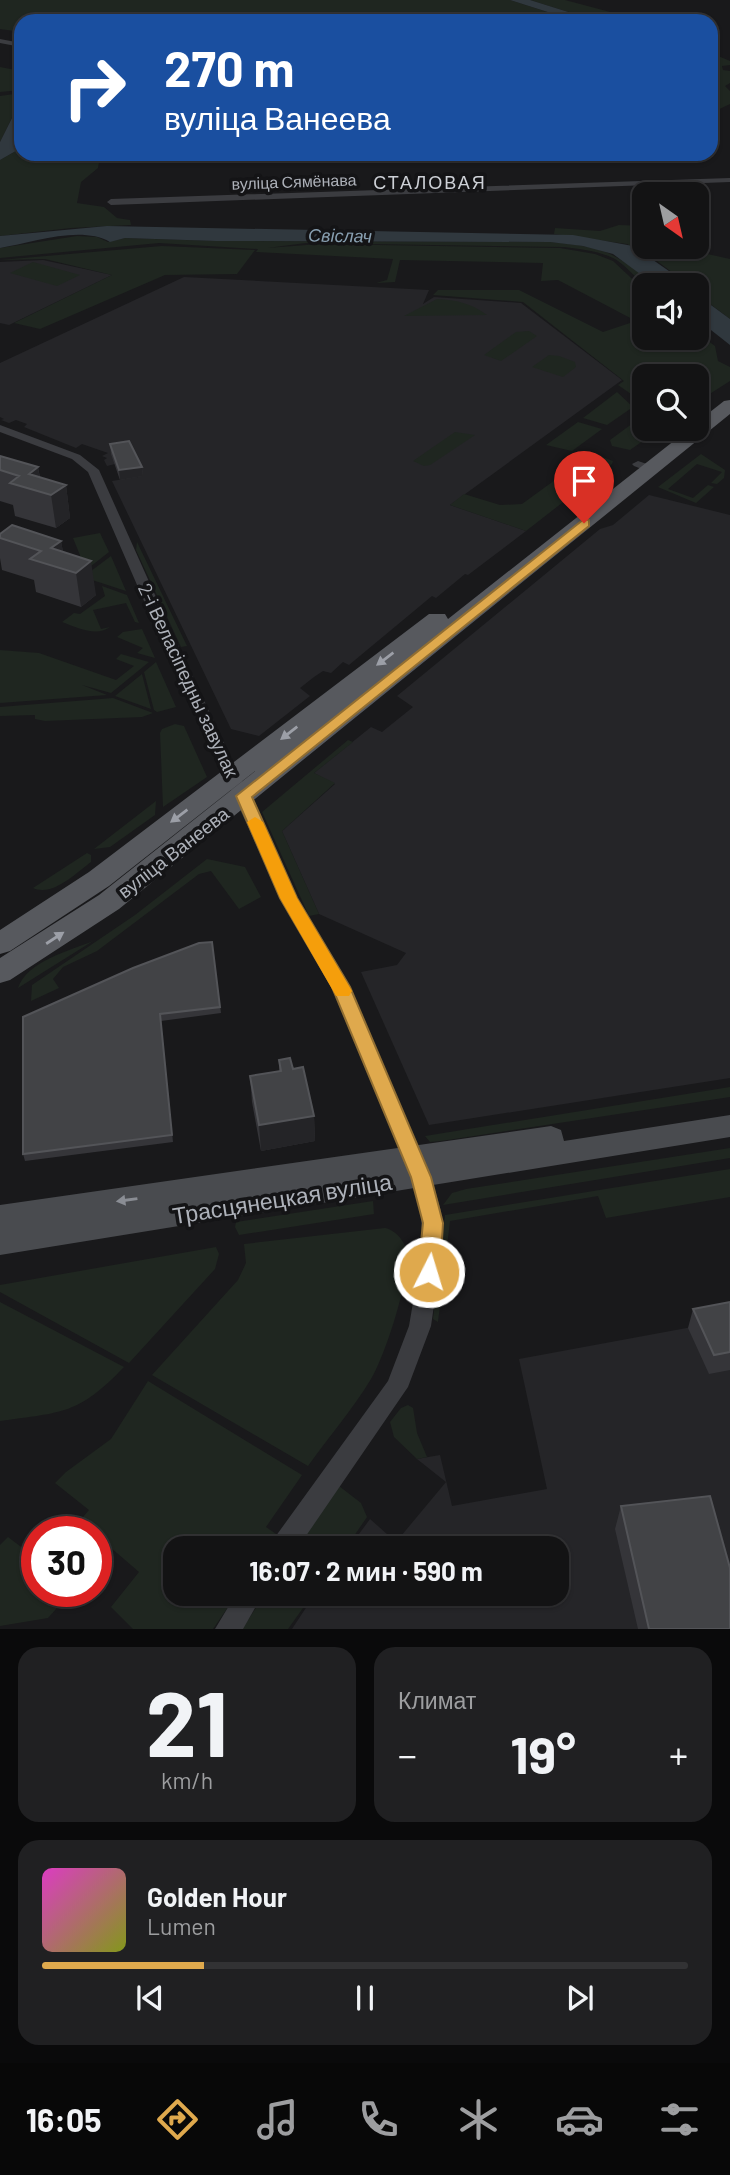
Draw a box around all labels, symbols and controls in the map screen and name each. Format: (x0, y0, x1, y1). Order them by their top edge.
text: 270 m (164, 38, 294, 97)
icon: right (49, 42, 140, 133)
text: вуліца Ванеева (164, 98, 391, 136)
street label: вуліца Сямёнава (231, 169, 357, 193)
district label: СТАЛОВАЯ (373, 171, 487, 193)
north arrow (632, 182, 709, 259)
map controls (632, 182, 709, 441)
water label: Свіслач (308, 223, 372, 247)
button: sound (632, 273, 709, 350)
button: search (632, 364, 709, 441)
pin (554, 451, 614, 523)
icon: arrive (565, 462, 603, 500)
street label: 2-і Веласіпедны завулак (134, 579, 244, 781)
one-way arrow (377, 651, 395, 666)
one-way arrow (280, 725, 298, 740)
street label: вуліца Ванеева (113, 801, 233, 903)
one-way arrow (171, 809, 189, 824)
one-way arrow (46, 932, 65, 945)
street label: Трасцянецкая вуліца (170, 1167, 394, 1229)
one-way arrow (115, 1195, 137, 1206)
position arrow (392, 1235, 466, 1309)
speed limit sign: 30 (21, 1516, 112, 1607)
text: 16:07 · 2 мин · 590 m (249, 1555, 483, 1586)
text: 21 (146, 1666, 228, 1775)
text: Климат (398, 1686, 476, 1714)
text: 19° (510, 1722, 576, 1784)
text: − (398, 1731, 417, 1777)
text: + (669, 1731, 688, 1777)
text: km/h (161, 1766, 213, 1794)
text: Golden Hour (147, 1881, 287, 1912)
text: Lumen (147, 1912, 216, 1940)
icon: previous (131, 1979, 169, 2017)
icon: pause (346, 1979, 384, 2017)
icon: next (561, 1979, 599, 2017)
icon: directions (153, 2095, 202, 2144)
icon: music (253, 2095, 302, 2144)
icon: phone (354, 2095, 403, 2144)
icon: climate (454, 2095, 503, 2144)
icon: car (555, 2095, 604, 2144)
icon: filters (655, 2095, 704, 2144)
text: 16:05 (26, 2100, 101, 2138)

